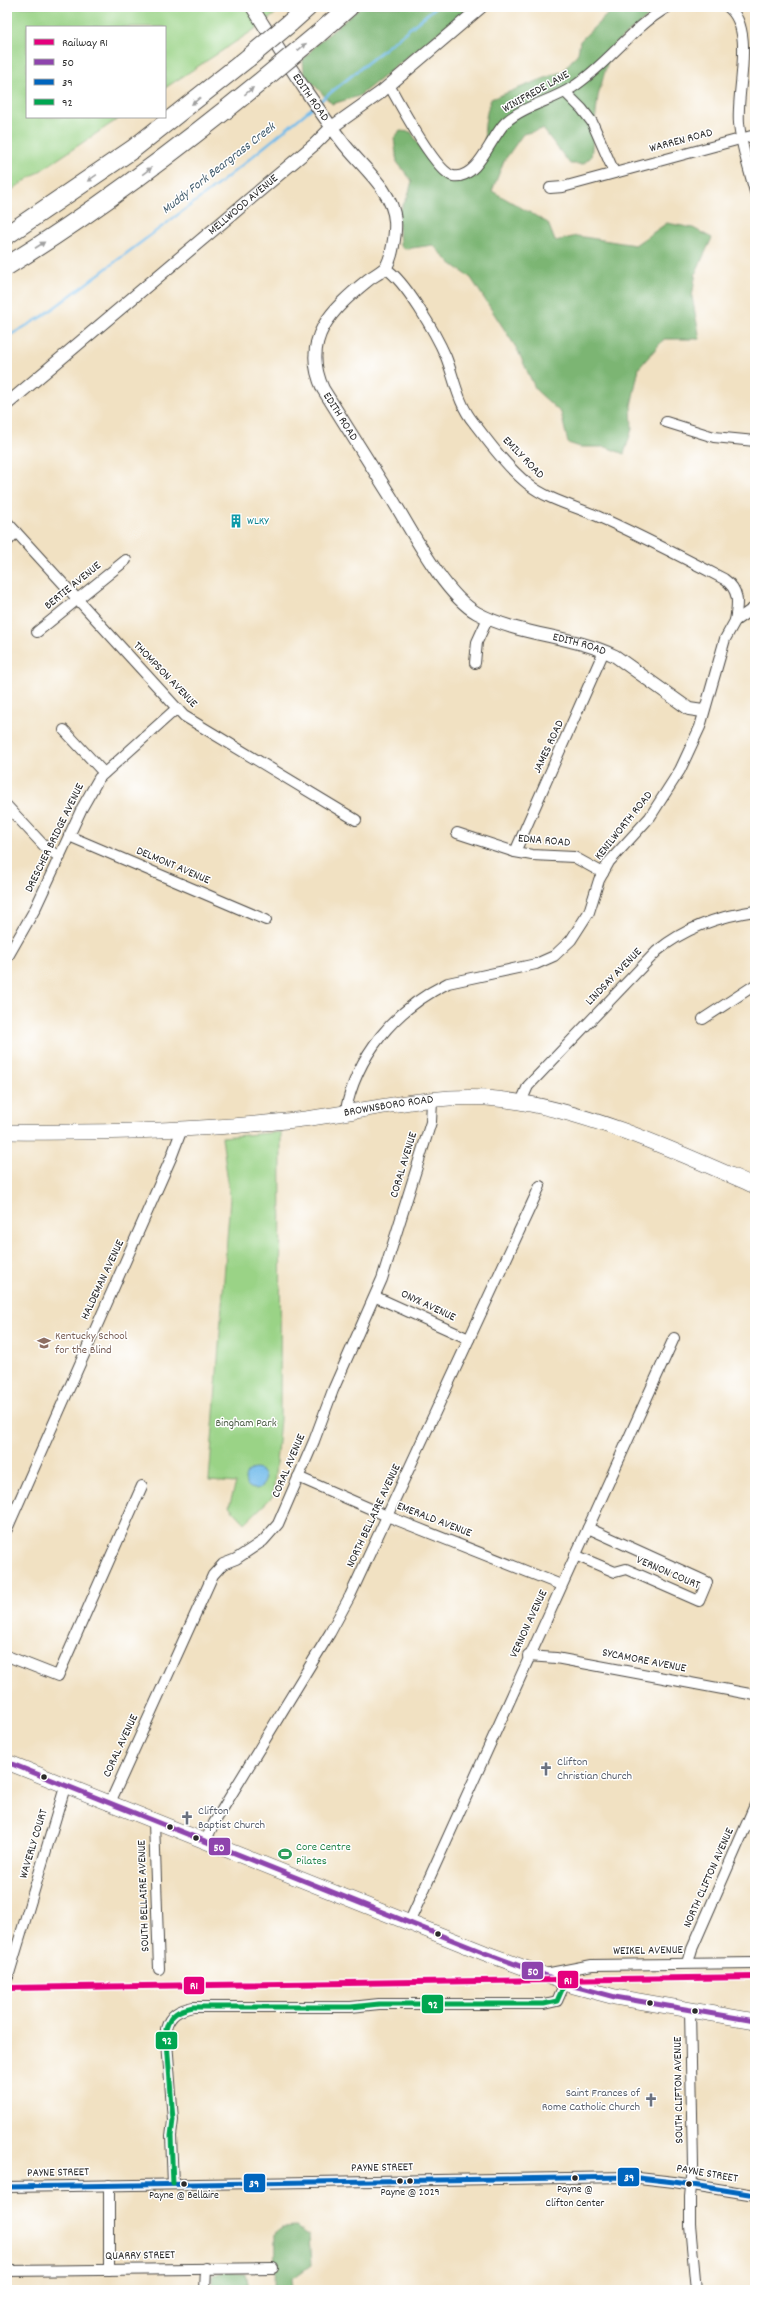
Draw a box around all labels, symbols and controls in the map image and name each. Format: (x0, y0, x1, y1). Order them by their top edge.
legend (26, 26, 166, 118)
text: Railway R1 (62, 35, 108, 52)
one-way arrow (297, 43, 308, 52)
text: 50 (62, 55, 74, 72)
street label: WINIFREDE LANE (499, 66, 573, 117)
street label: EDITH ROAD (288, 70, 333, 125)
text: 39 (62, 75, 73, 92)
one-way arrow (244, 87, 254, 95)
text: 92 (62, 95, 73, 112)
one-way arrow (190, 96, 201, 105)
water label: Muddy Fork Beargrass Creek (158, 117, 281, 220)
street label: WARREN ROAD (648, 124, 714, 158)
one-way arrow (141, 167, 152, 175)
street label: MELLWOOD AVENUE (204, 170, 282, 239)
one-way arrow (86, 174, 97, 182)
one-way arrow (35, 241, 45, 249)
street label: EDITH ROAD (319, 389, 362, 444)
street label: EMILY ROAD (498, 433, 548, 483)
building icon: WLKY (228, 513, 244, 529)
place label: WLKY (247, 513, 269, 530)
street label: BERTIE AVENUE (41, 557, 105, 614)
street label: EDITH ROAD (551, 629, 609, 660)
street label: THOMPSON AVENUE (129, 638, 201, 712)
street label: JAMES ROAD (529, 718, 569, 776)
street label: DRESCHER BRIDGE AVENUE (21, 780, 89, 895)
street label: KENILWORTH ROAD (591, 788, 657, 864)
street label: EDNA ROAD (517, 830, 571, 852)
street label: DELMONT AVENUE (133, 843, 213, 889)
street label: LINDSAY AVENUE (582, 944, 646, 1010)
street label: BROWNSBORO ROAD (343, 1091, 434, 1121)
street label: CORAL AVENUE (386, 1130, 422, 1200)
street label: HALDEMAN AVENUE (77, 1237, 129, 1323)
street label: ONYX AVENUE (398, 1286, 459, 1326)
place label: Kentucky School for the Blind (55, 1328, 128, 1359)
school or university icon: Kentucky School for the Blind (36, 1335, 52, 1351)
park label: Bingham Park (215, 1415, 277, 1432)
street label: CORAL AVENUE (268, 1431, 310, 1501)
street label: NORTH BELLAIRE AVENUE (343, 1461, 406, 1571)
street label: EMERALD AVENUE (394, 1498, 474, 1542)
street label: VERNON COURT (633, 1552, 703, 1594)
street label: VERNON AVENUE (506, 1587, 552, 1661)
street label: SYCAMORE AVENUE (601, 1645, 688, 1678)
street label: CORAL AVENUE (99, 1711, 143, 1780)
place label: Clifton Christian Church (557, 1754, 632, 1785)
church icon: Clifton Christian Church (538, 1761, 554, 1777)
unlabelled marker (39, 1772, 49, 1782)
place label: Clifton Baptist Church (198, 1803, 265, 1834)
street label: WAVERLY COURT (15, 1807, 53, 1881)
church icon: Clifton Baptist Church (179, 1810, 195, 1826)
unlabelled marker (165, 1822, 175, 1832)
street label: NORTH CLIFTON AVENUE (679, 1825, 739, 1931)
unlabelled marker (191, 1833, 201, 1843)
line badge: 50 (208, 1837, 231, 1856)
street label: SOUTH BELLAIRE AVENUE (134, 1839, 154, 1952)
place label: Core Centre Pilates (296, 1839, 351, 1870)
text: 50 (213, 1841, 225, 1857)
sports icon: Core Centre Pilates (277, 1846, 293, 1862)
unlabelled marker (433, 1929, 443, 1939)
street label: WEIKEL AVENUE (613, 1942, 684, 1960)
line badge: 50 (521, 1961, 544, 1980)
text: 50 (527, 1965, 539, 1981)
line badge: R1 (557, 1970, 579, 1989)
text: R1 (564, 1974, 572, 1990)
line badge: R1 (183, 1976, 205, 1995)
text: R1 (190, 1979, 198, 1995)
line badge: 92 (421, 1994, 444, 2014)
text: 92 (428, 1998, 438, 2014)
unlabelled marker (645, 1998, 655, 2008)
unlabelled marker (690, 2006, 700, 2016)
line badge: 92 (155, 2031, 178, 2050)
text: 92 (162, 2034, 172, 2050)
street label: SOUTH CLIFTON AVENUE (670, 2036, 688, 2144)
place label: Saint Frances of Rome Catholic Church (542, 2085, 641, 2116)
church icon: Saint Frances of Rome Catholic Church (643, 2092, 659, 2108)
street label: PAYNE STREET (351, 2159, 413, 2177)
street label: PAYNE STREET (675, 2160, 739, 2188)
street label: PAYNE STREET (27, 2164, 89, 2182)
line badge: 39 (617, 2167, 640, 2187)
text: 39 (624, 2171, 634, 2187)
line badge: 39 (243, 2173, 266, 2193)
marker: Payne @ Clifton Center (570, 2173, 580, 2183)
unlabelled marker (395, 2176, 405, 2186)
marker: Payne @ 2029 (405, 2176, 415, 2186)
text: 39 (249, 2177, 259, 2193)
marker: Payne @ Bellaire (179, 2179, 189, 2189)
unlabelled marker (684, 2179, 694, 2189)
place label: Payne @ Clifton Center (546, 2182, 605, 2212)
place label: Payne @ 2029 (380, 2185, 440, 2201)
place label: Payne @ Bellaire (149, 2188, 219, 2204)
street label: QUARRY STREET (105, 2247, 175, 2265)

